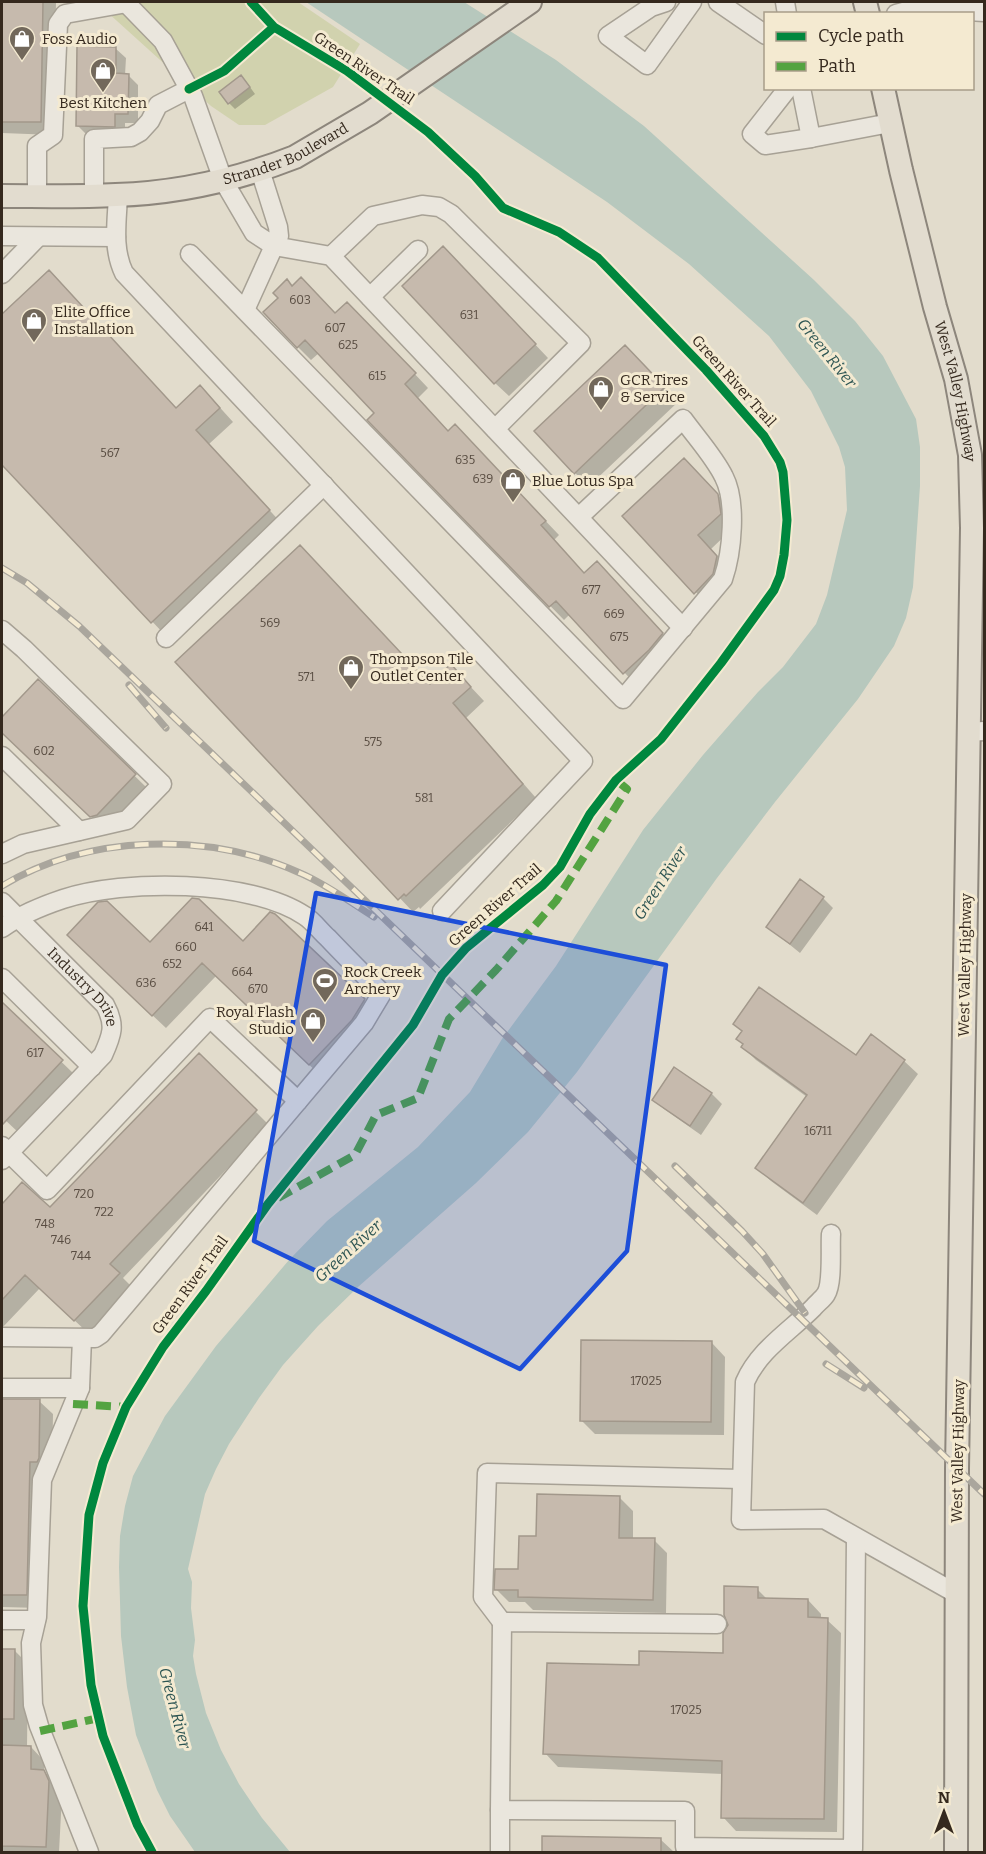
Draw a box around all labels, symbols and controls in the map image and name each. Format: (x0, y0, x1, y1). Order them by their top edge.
legend (764, 12, 974, 90)
shop icon: Foss Audio (7, 24, 37, 62)
text: Cycle path (818, 25, 904, 47)
street label: Green River Trail (310, 28, 418, 108)
place label: Foss Audio (42, 30, 117, 48)
text: Path (818, 55, 856, 77)
shop icon: Best Kitchen (88, 56, 118, 94)
place label: Best Kitchen (59, 94, 147, 112)
street label: Strander Boulevard (221, 119, 351, 189)
house number: 603 (289, 293, 311, 307)
place label: Elite Office Installation (54, 303, 135, 338)
shop icon: Elite Office Installation (19, 306, 49, 344)
house number: 631 (460, 308, 478, 322)
water label: Green River (793, 315, 862, 392)
street label: West Valley Highway (931, 319, 979, 462)
house number: 607 (325, 321, 345, 335)
street label: Green River Trail (688, 331, 780, 431)
house number: 625 (338, 338, 358, 352)
house number: 615 (368, 369, 386, 383)
place label: GCR Tires & Service (620, 371, 688, 406)
shop icon: GCR Tires & Service (586, 374, 616, 412)
house number: 567 (100, 446, 120, 460)
house number: 635 (455, 453, 475, 467)
shop icon: Blue Lotus Spa (498, 466, 528, 504)
house number: 639 (473, 472, 493, 486)
place label: Blue Lotus Spa (532, 472, 634, 490)
house number: 677 (582, 583, 600, 597)
house number: 669 (603, 607, 625, 621)
house number: 569 (260, 616, 280, 630)
house number: 675 (609, 630, 629, 644)
place label: Thompson Tile Outlet Center (370, 650, 474, 685)
shop icon: Thompson Tile Outlet Center (336, 653, 366, 691)
house number: 571 (297, 670, 315, 684)
house number: 575 (364, 735, 382, 749)
house number: 602 (33, 744, 55, 758)
house number: 581 (415, 791, 433, 805)
water label: Green River (629, 842, 691, 923)
street label: Green River Trail (445, 860, 545, 950)
street label: West Valley Highway (955, 893, 975, 1037)
house number: 641 (195, 920, 214, 934)
house number: 660 (175, 940, 197, 954)
street label: Industry Drive (44, 944, 121, 1028)
house number: 652 (162, 957, 182, 971)
place label: Rock Creek Archery (344, 963, 422, 998)
house number: 664 (231, 965, 253, 979)
sports icon: Rock Creek Archery (310, 966, 340, 1004)
house number: 636 (136, 976, 156, 990)
house number: 670 (248, 982, 268, 996)
place label: Royal Flash Studio (216, 1003, 295, 1038)
shop icon: Royal Flash Studio (298, 1006, 328, 1044)
house number: 617 (26, 1046, 44, 1060)
house number: 16711 (804, 1124, 832, 1138)
house number: 720 (74, 1187, 94, 1201)
house number: 722 (94, 1205, 114, 1219)
water label: Green River (311, 1215, 386, 1286)
house number: 748 (35, 1217, 55, 1231)
street label: Green River Trail (148, 1232, 232, 1338)
house number: 746 (51, 1233, 71, 1247)
house number: 744 (71, 1249, 91, 1263)
house number: 17025 (630, 1374, 662, 1388)
street label: West Valley Highway (948, 1379, 968, 1523)
water label: Green River (155, 1665, 195, 1752)
house number: 17025 (670, 1703, 702, 1717)
north arrow (914, 1782, 974, 1842)
text: N (938, 1788, 950, 1807)

